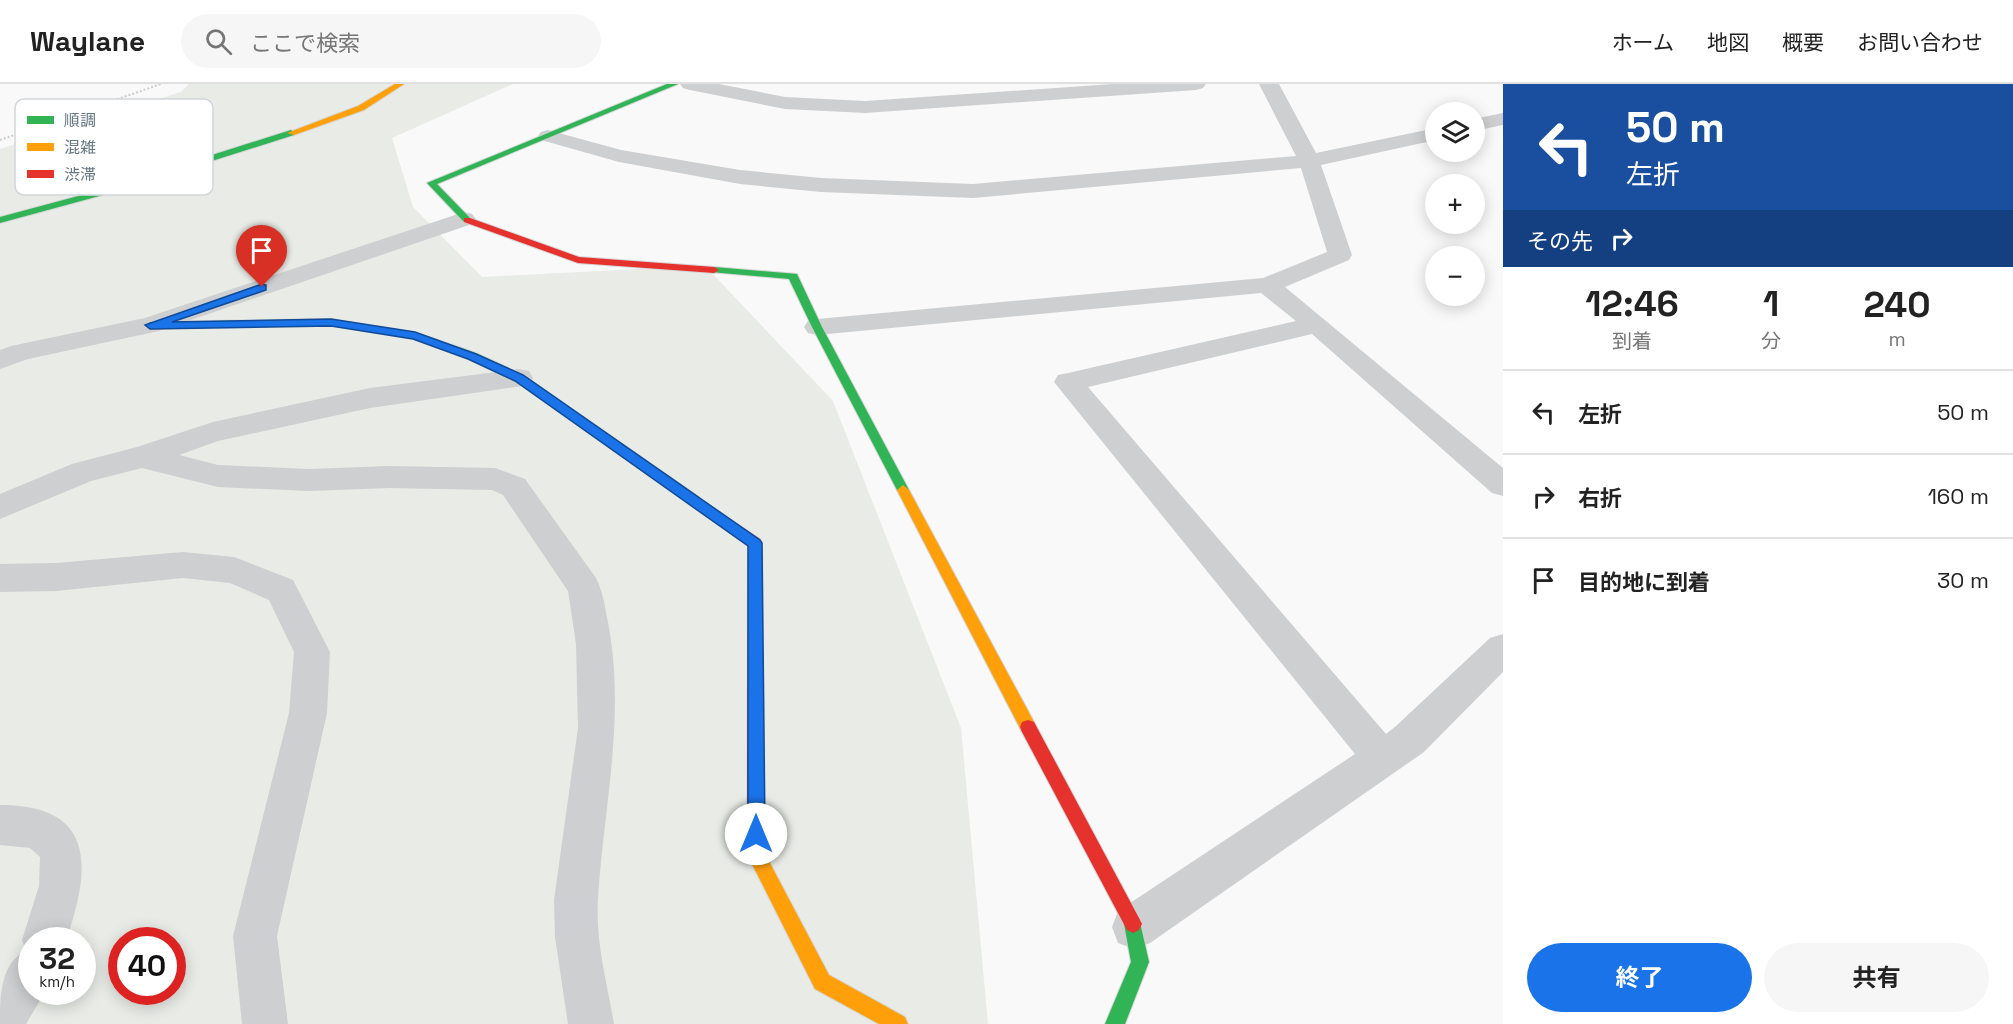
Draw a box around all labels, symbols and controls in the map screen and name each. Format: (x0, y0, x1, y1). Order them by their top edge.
search box (181, 14, 601, 68)
text: Waylane (30, 23, 145, 59)
icon: search (202, 25, 235, 58)
text: ここで検索 (250, 29, 360, 57)
text: ホーム (1612, 29, 1674, 56)
text: 地図 (1707, 29, 1749, 56)
text: 概要 (1782, 29, 1824, 56)
text: お問い合わせ (1857, 29, 1983, 56)
legend (15, 99, 213, 195)
text: 50 m (1626, 101, 1725, 154)
map controls (1425, 102, 1485, 306)
button: layers (1425, 102, 1485, 162)
icon: left (1527, 108, 1605, 186)
text: 順調 (64, 110, 96, 131)
text: 混雑 (64, 137, 96, 158)
text: 左折 (1626, 157, 1680, 192)
text: 渋滞 (64, 164, 96, 185)
button: + (1425, 174, 1485, 234)
icon: right (1605, 222, 1638, 255)
pin (236, 225, 287, 287)
text: その先 (1527, 227, 1593, 255)
icon: arrive (245, 234, 278, 267)
button: − (1425, 246, 1485, 306)
text: 12:46 (1585, 281, 1679, 327)
text: 1 (1763, 281, 1779, 327)
text: 240 (1864, 282, 1931, 328)
text: m (1888, 326, 1906, 352)
text: 到着 (1612, 328, 1652, 354)
text: 分 (1761, 328, 1781, 354)
icon: left (1527, 396, 1560, 429)
text: 50 m (1937, 398, 1989, 426)
text: 左折 (1578, 400, 1622, 428)
icon: right (1527, 480, 1560, 513)
text: 160 m (1928, 482, 1989, 510)
text: 右折 (1578, 484, 1622, 512)
icon: arrive (1527, 564, 1560, 597)
text: 30 m (1937, 566, 1989, 594)
text: 目的地に到着 (1578, 568, 1710, 596)
position arrow (724, 802, 788, 866)
speed limit sign: 40 (108, 927, 186, 1005)
text: 32 (39, 939, 75, 978)
button: 終了 (1527, 943, 1752, 1012)
button: 共有 (1764, 943, 1989, 1012)
text: km/h (39, 972, 75, 991)

